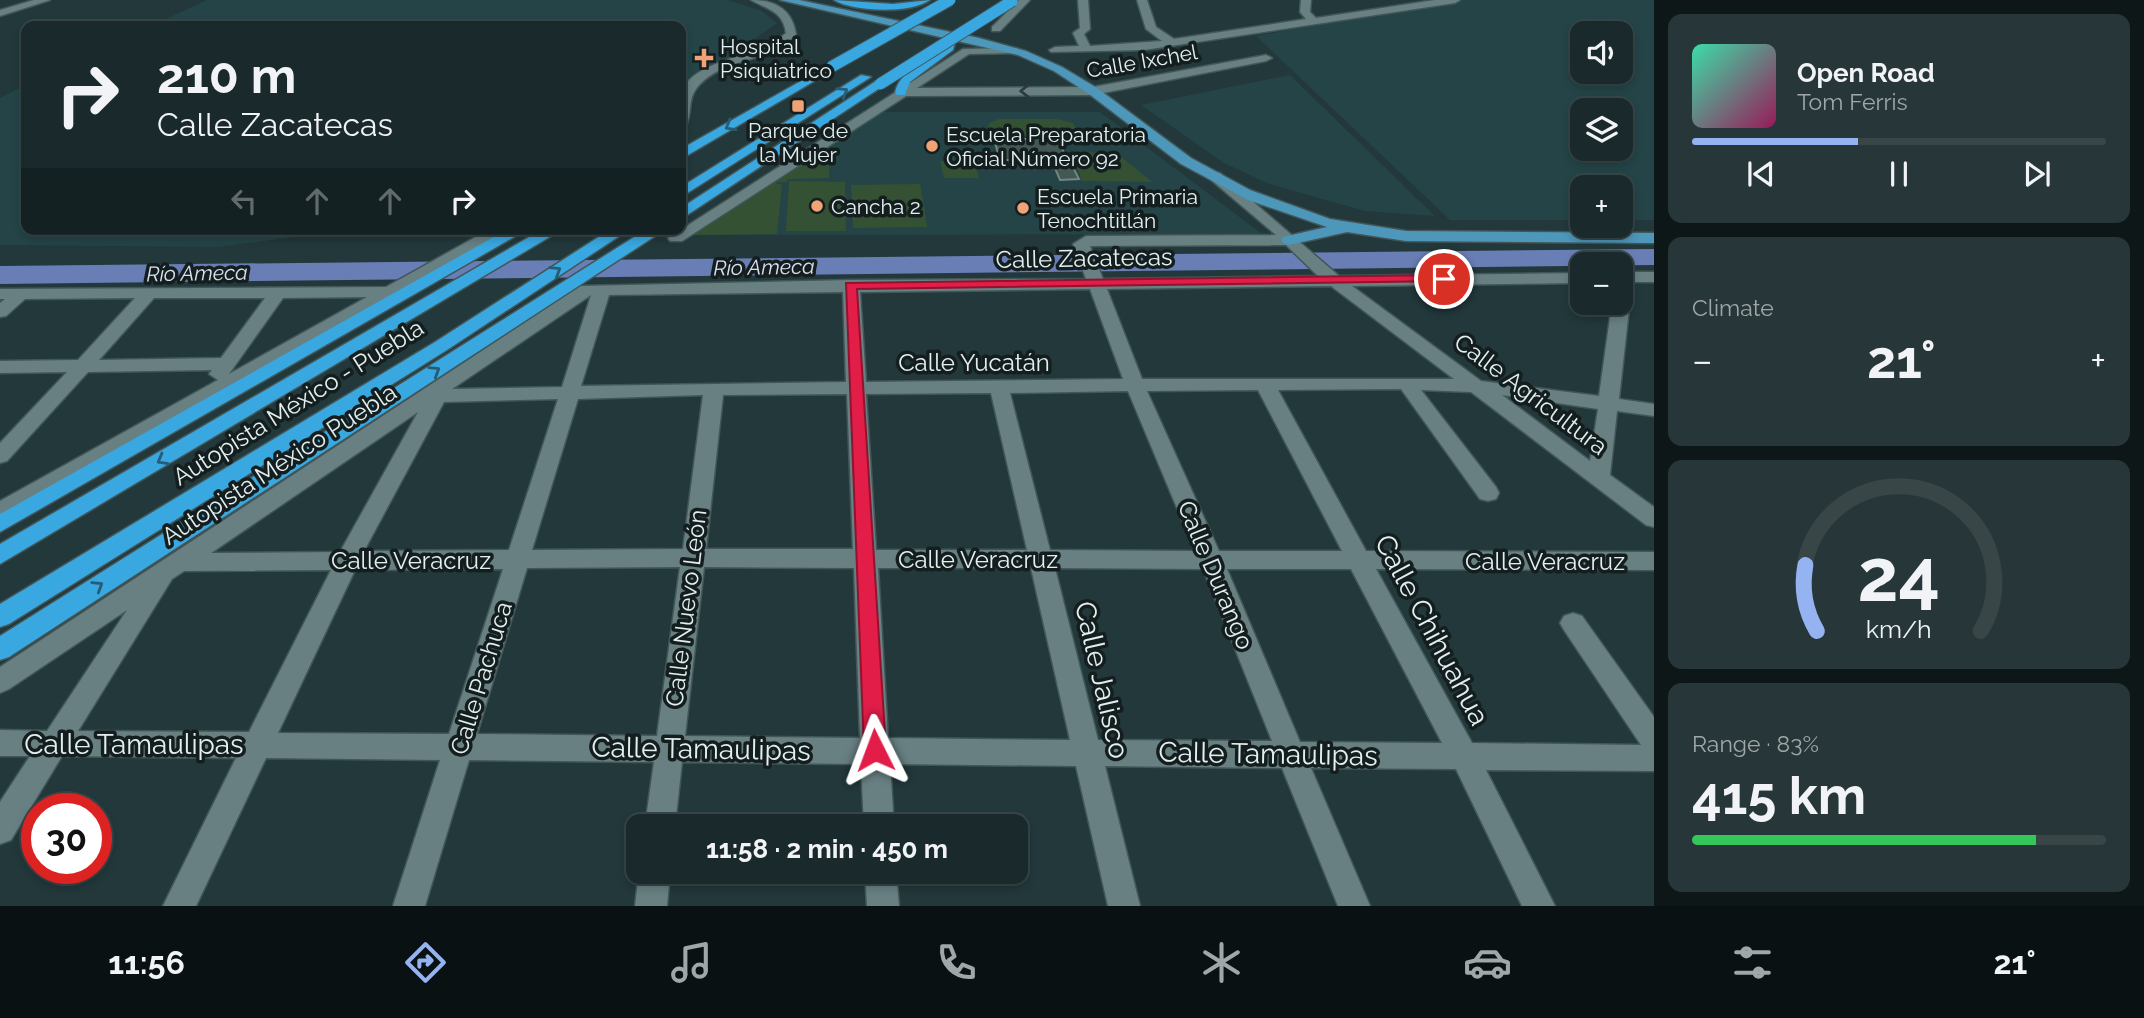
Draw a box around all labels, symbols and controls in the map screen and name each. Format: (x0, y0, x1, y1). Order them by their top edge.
map controls (1570, 21, 1633, 315)
button: sound (1570, 21, 1633, 84)
place label: Hospital Psiquiatrico (720, 34, 832, 83)
street label: Calle Ixchel (1085, 39, 1200, 83)
text: 210 m (157, 47, 296, 104)
marker: Hospital Psiquiatrico (694, 48, 714, 68)
icon: right (42, 49, 133, 140)
text: Open Road (1797, 58, 1935, 88)
one-way arrow (1019, 83, 1030, 99)
one-way arrow (835, 87, 848, 100)
text: Tom Ferris (1797, 88, 1908, 115)
marker: Parque de la Mujer (790, 98, 806, 114)
button: layers (1570, 98, 1633, 161)
text: Calle Zacatecas (157, 106, 393, 143)
one-way arrow (725, 118, 738, 131)
place label: Parque de la Mujer (748, 118, 848, 167)
place label: Escuela Preparatoria Oficial Número 92 (946, 122, 1146, 171)
marker: Escuela Preparatoria Oficial Número 92 (924, 138, 940, 154)
icon: previous (1742, 155, 1780, 193)
icon: pause (1880, 155, 1918, 193)
icon: next (2018, 155, 2056, 193)
button: + (1570, 175, 1633, 238)
icon: left (225, 182, 263, 220)
icon: ahead (298, 182, 336, 220)
icon: ahead (371, 182, 409, 220)
icon: right (444, 182, 482, 220)
place label: Escuela Primaria Tenochtitlán (1037, 184, 1198, 233)
place label: Cancha 2 (831, 194, 921, 219)
marker: Cancha 2 (809, 198, 825, 214)
marker: Escuela Primaria Tenochtitlán (1015, 200, 1031, 216)
street label: Calle Zacatecas (995, 242, 1173, 274)
pin (1414, 249, 1474, 309)
button: − (1570, 252, 1633, 315)
water label: Río Ameca (713, 254, 815, 280)
water label: Río Ameca (146, 260, 248, 286)
icon: arrive (1425, 260, 1463, 298)
one-way arrow (548, 266, 561, 279)
text: Climate (1692, 294, 1774, 321)
street label: Autopista México - Puebla (167, 313, 429, 491)
street label: Calle Agricultura (1449, 327, 1613, 461)
text: 21° (1867, 329, 1936, 390)
text: − (1692, 338, 1712, 383)
text: + (2090, 338, 2106, 383)
street label: Calle Yucatán (898, 348, 1050, 377)
one-way arrow (427, 367, 440, 380)
street label: Autopista México Puebla (156, 377, 402, 551)
one-way arrow (156, 452, 169, 465)
street label: Calle Durango (1172, 496, 1260, 654)
street label: Calle Nuevo León (660, 508, 712, 708)
street label: Calle Chihuahua (1368, 529, 1496, 731)
text: 24 (1858, 533, 1940, 618)
street label: Calle Veracruz (898, 545, 1058, 574)
street label: Calle Veracruz (331, 546, 491, 575)
street label: Calle Veracruz (1465, 547, 1625, 576)
one-way arrow (91, 581, 104, 594)
street label: Calle Pachuca (444, 598, 518, 758)
street label: Calle Jalisco (1068, 598, 1136, 762)
text: km/h (1866, 613, 1932, 643)
position arrow (838, 713, 912, 787)
street label: Calle Tamaulipas (24, 728, 244, 761)
text: Range · 83% (1692, 730, 1819, 757)
street label: Calle Tamaulipas (591, 731, 811, 767)
street label: Calle Tamaulipas (1158, 736, 1378, 772)
text: 415 km (1692, 765, 1866, 826)
speed limit sign: 30 (21, 793, 112, 884)
text: 11:58 · 2 min · 450 m (706, 834, 948, 864)
icon: directions (401, 938, 450, 987)
icon: music (667, 938, 716, 987)
icon: phone (932, 938, 981, 987)
icon: climate (1197, 938, 1246, 987)
icon: car (1463, 938, 1512, 987)
icon: filters (1728, 938, 1777, 987)
text: 11:56 (108, 944, 185, 981)
text: 21° (1994, 944, 2036, 981)

